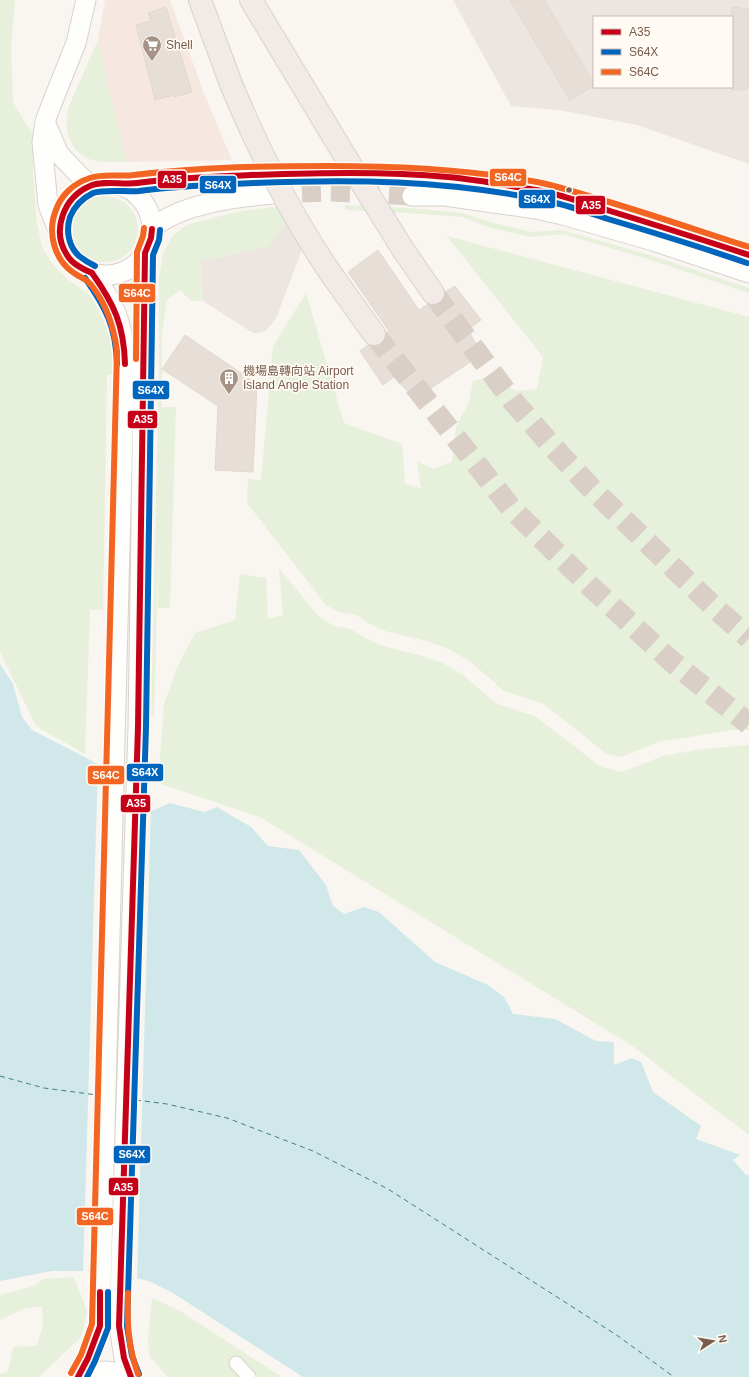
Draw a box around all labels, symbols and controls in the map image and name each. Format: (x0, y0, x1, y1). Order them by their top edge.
legend (593, 16, 733, 88)
text: A35 (629, 25, 651, 39)
supermarket icon: Shell (141, 34, 163, 62)
place label: Shell (166, 38, 193, 52)
text: S64X (629, 45, 658, 59)
text: S64C (629, 65, 659, 79)
line badge: S64C (489, 168, 527, 187)
line badge: A35 (157, 170, 187, 189)
text: S64C (494, 171, 522, 183)
text: A35 (162, 173, 182, 185)
line badge: S64X (199, 175, 237, 194)
text: S64X (205, 179, 232, 191)
unlabelled marker (564, 185, 574, 195)
line badge: S64X (518, 189, 556, 209)
text: S64X (524, 193, 551, 205)
line badge: A35 (575, 195, 606, 215)
text: A35 (581, 199, 601, 211)
line badge: S64C (118, 283, 156, 303)
text: S64C (123, 287, 151, 299)
place label: 機場島轉向站 Airport Island Angle Station (243, 364, 354, 392)
building icon: 機場島轉向站 Airport Island Angle Station (218, 367, 240, 395)
line badge: S64X (132, 380, 170, 400)
text: S64X (138, 384, 165, 396)
line badge: A35 (127, 410, 158, 429)
text: A35 (133, 413, 153, 425)
line badge: S64X (126, 763, 164, 782)
line badge: S64C (87, 765, 125, 785)
text: S64X (132, 766, 159, 778)
text: S64C (92, 769, 120, 781)
line badge: A35 (120, 794, 151, 813)
text: A35 (126, 797, 146, 809)
line badge: S64X (113, 1145, 151, 1164)
text: S64X (119, 1148, 146, 1160)
line badge: A35 (108, 1177, 139, 1196)
text: A35 (113, 1181, 133, 1193)
line badge: S64C (76, 1207, 114, 1226)
text: S64C (81, 1210, 109, 1222)
north arrow (693, 1321, 733, 1361)
text: N (716, 1334, 729, 1344)

